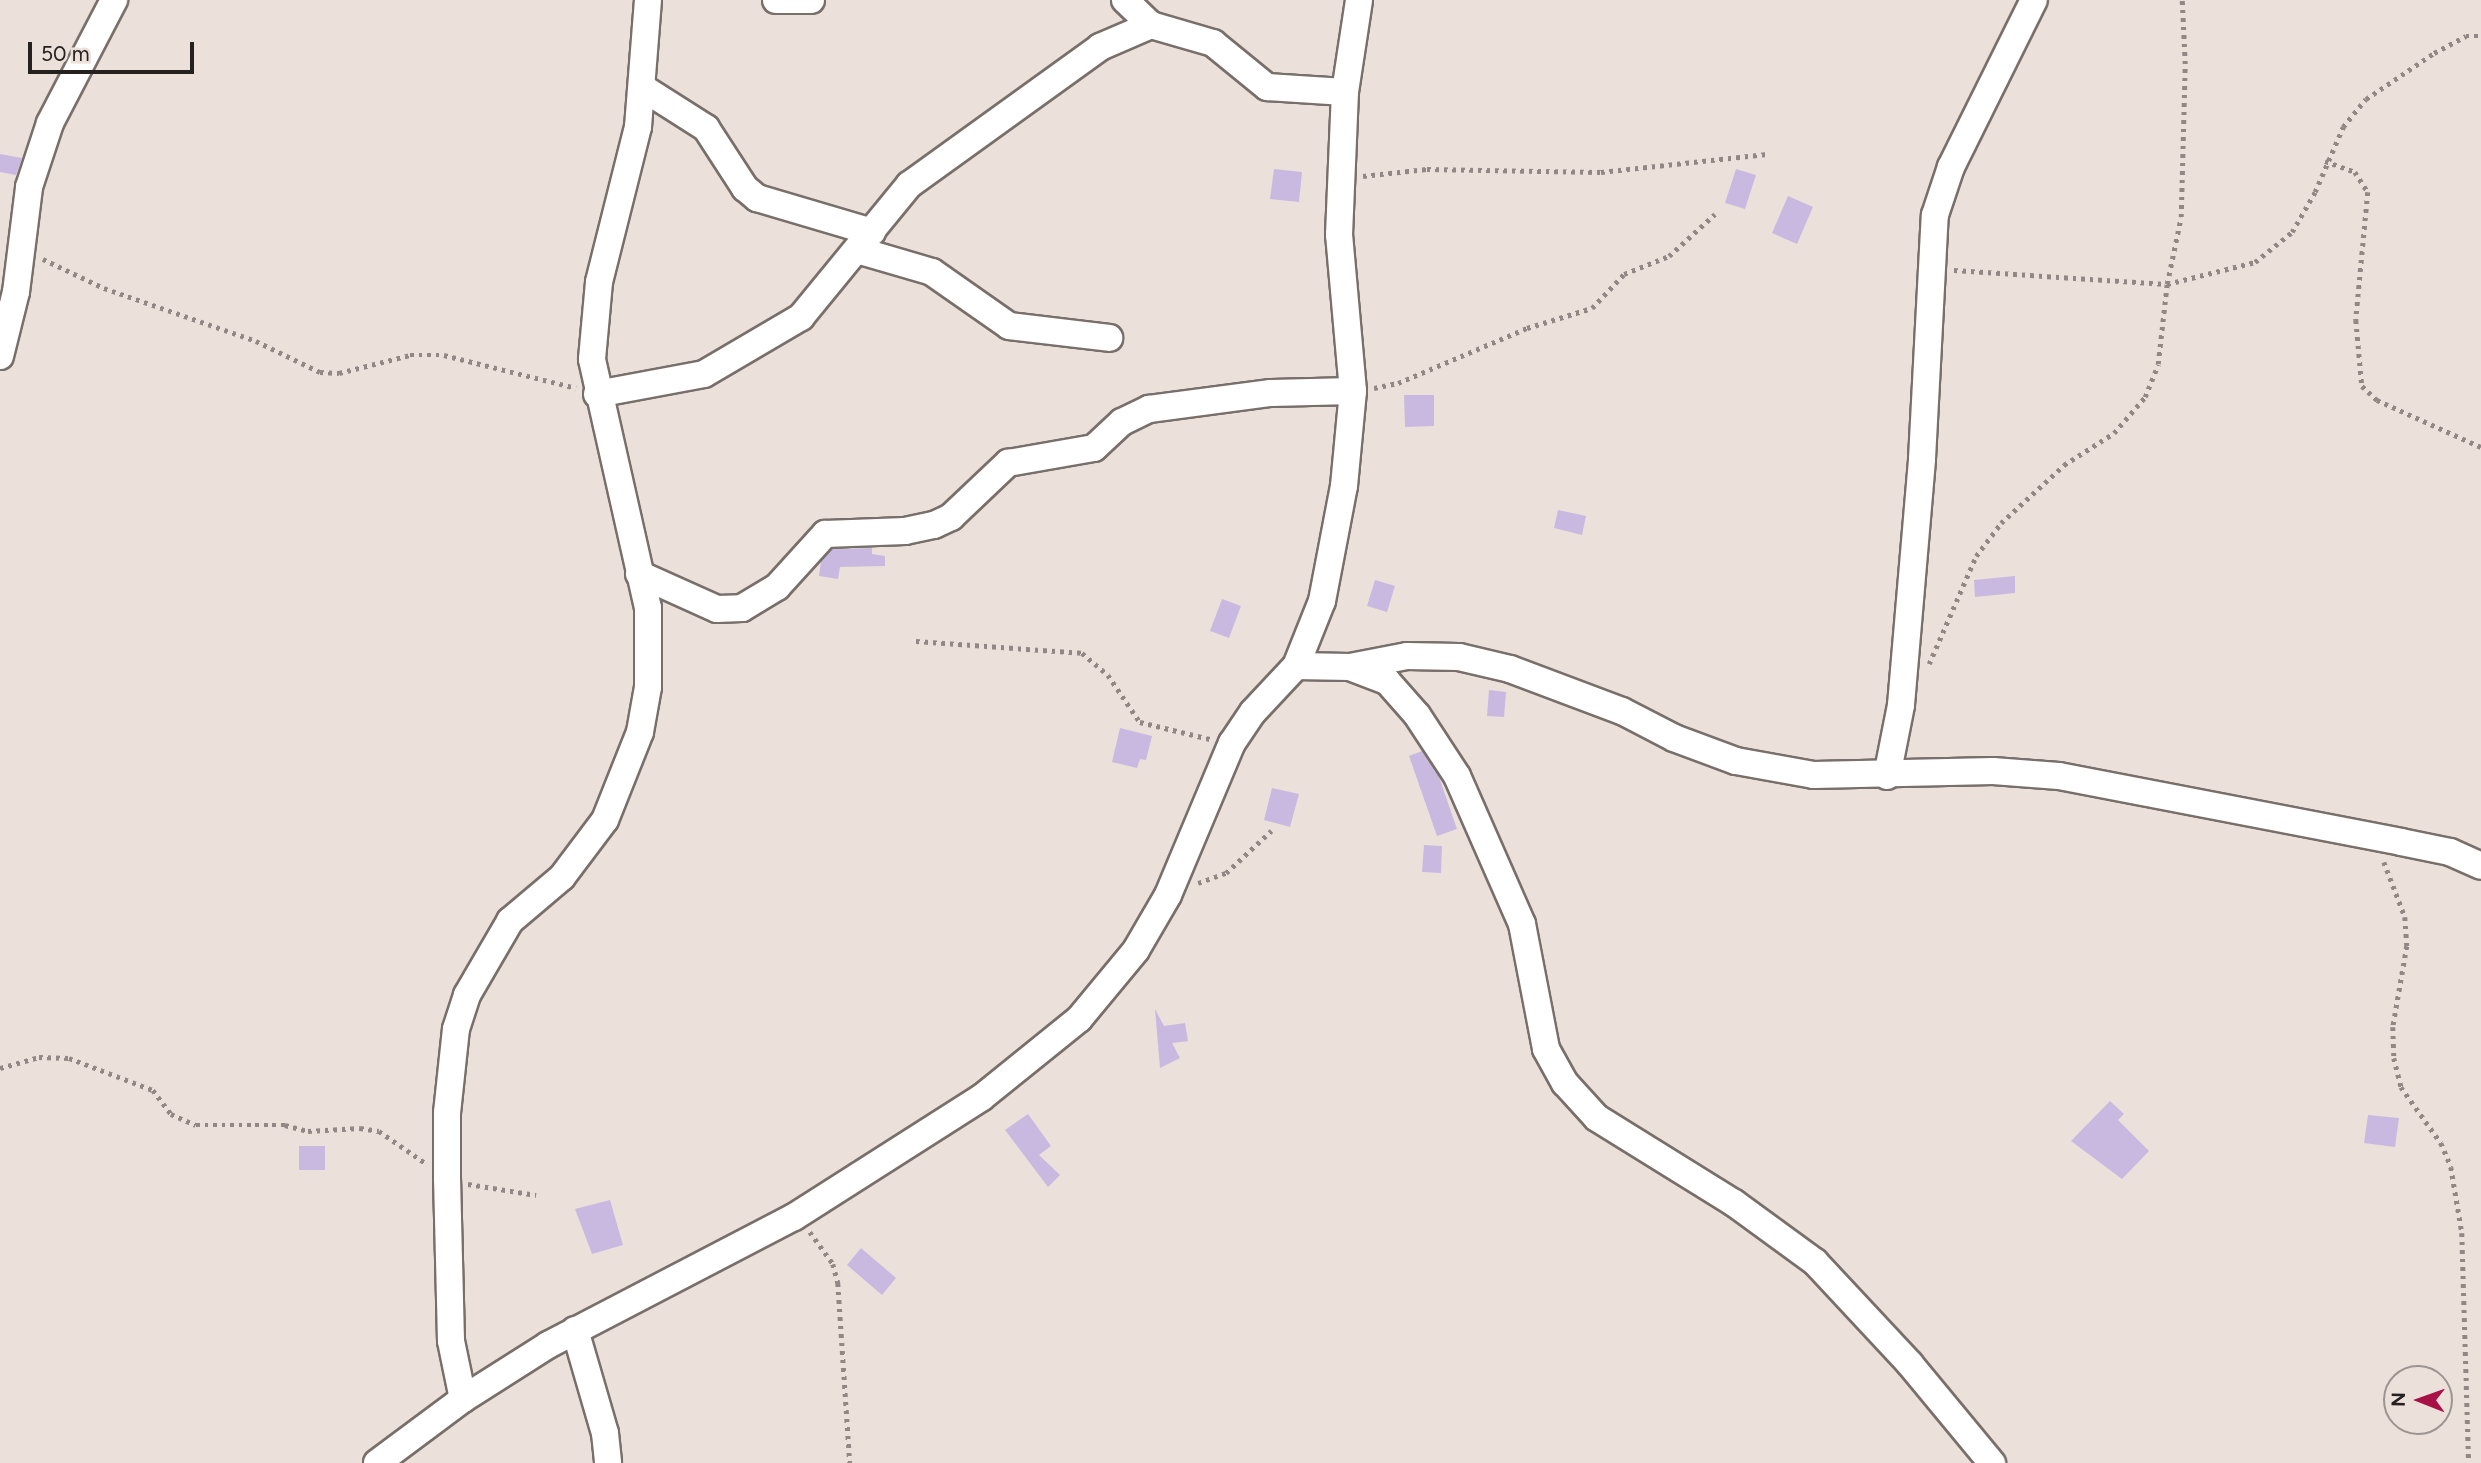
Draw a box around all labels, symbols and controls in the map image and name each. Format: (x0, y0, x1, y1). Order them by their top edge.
scale bar (32, 28, 198, 72)
text: 50 m (41, 41, 90, 66)
north arrow (2383, 1365, 2453, 1435)
text: N (2387, 1392, 2410, 1407)

